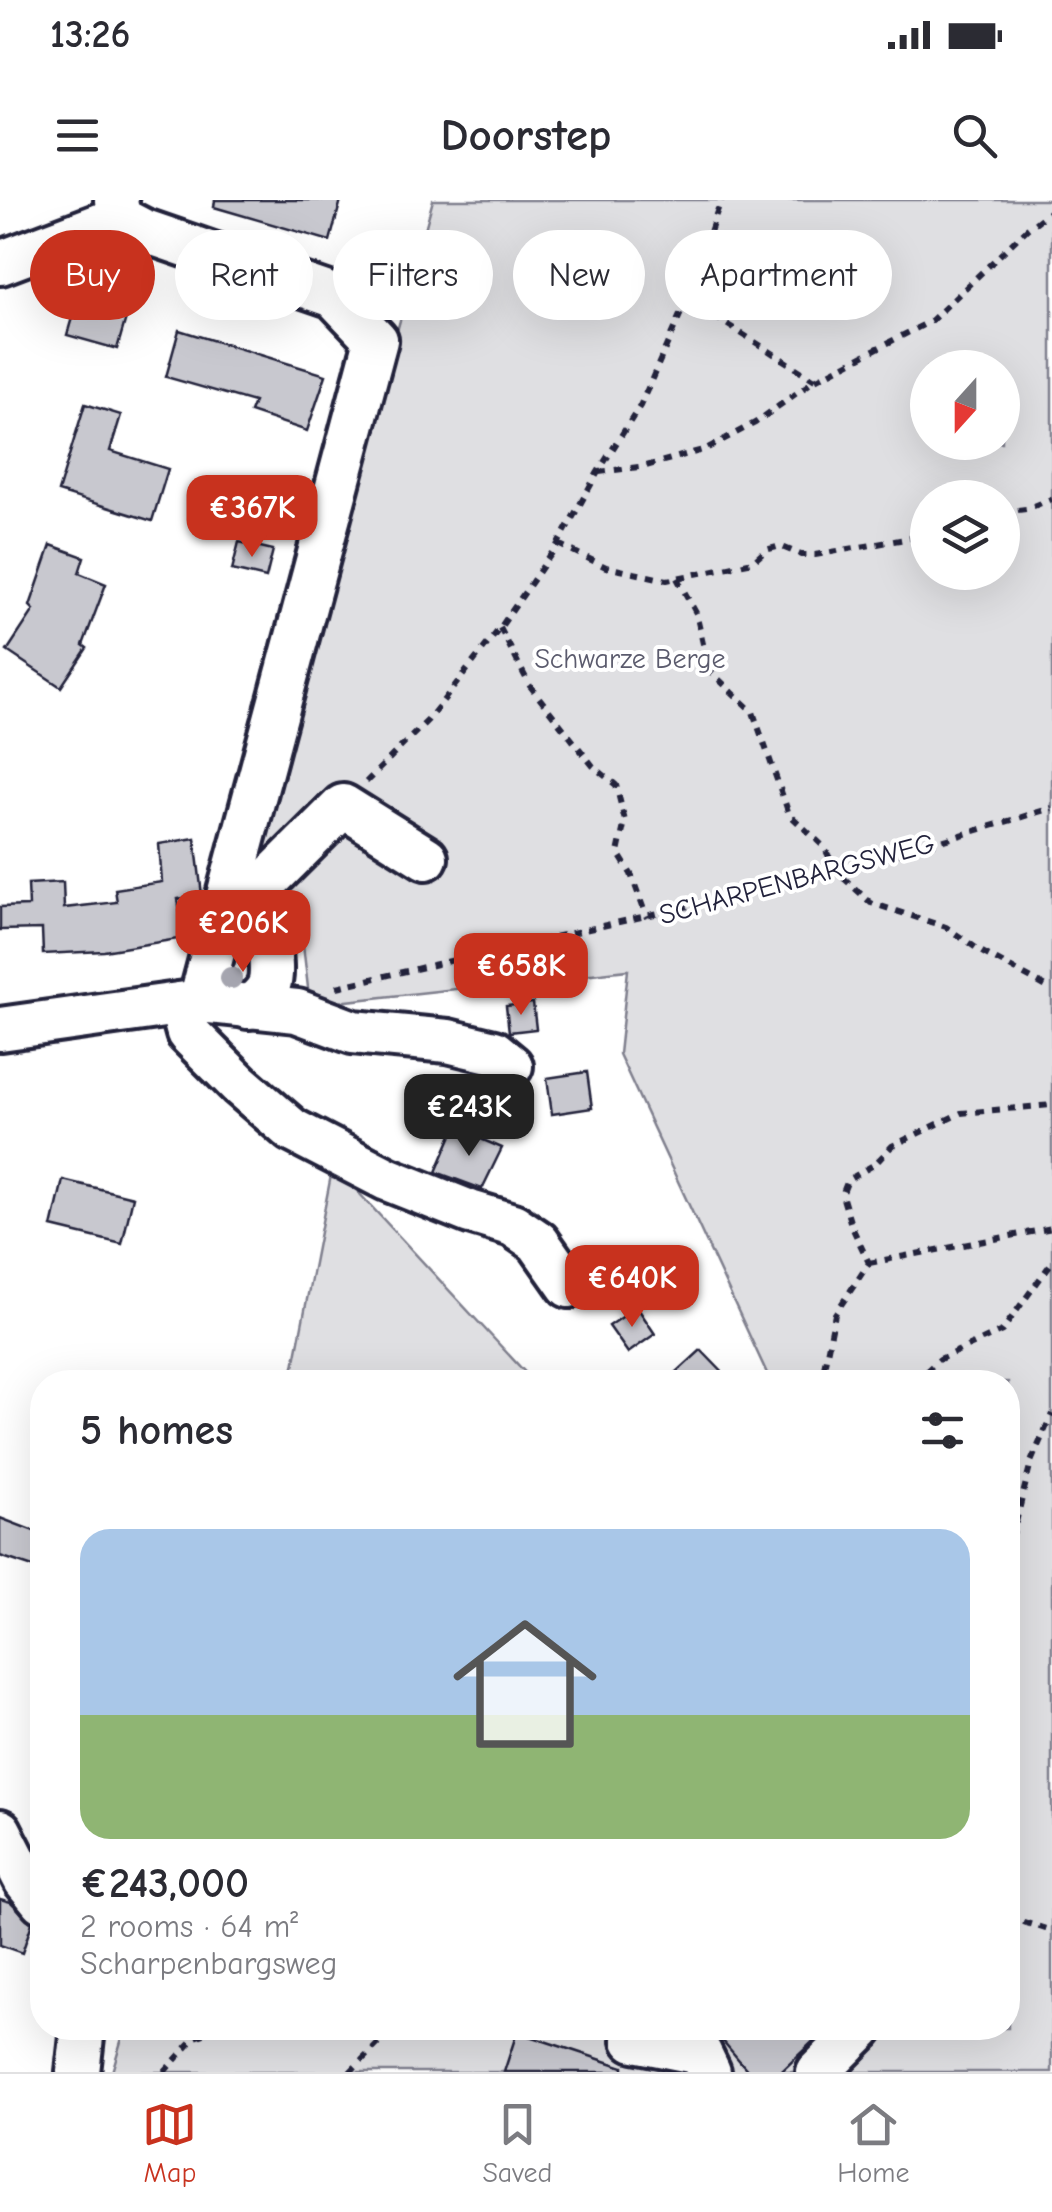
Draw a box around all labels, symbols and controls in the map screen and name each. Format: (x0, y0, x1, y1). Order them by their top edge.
text: 13:26 (50, 13, 130, 57)
icon: menu (50, 108, 105, 163)
icon: search (947, 108, 1002, 163)
text: Doorstep (440, 109, 612, 161)
chip: Buy (30, 230, 155, 320)
chip: Rent (175, 230, 313, 320)
chip: Filters (333, 230, 493, 320)
chip: New (513, 230, 645, 320)
chip: Apartment (665, 230, 892, 320)
north arrow (910, 350, 1020, 460)
map controls (910, 350, 1020, 590)
pin: €367K (182, 475, 322, 560)
button: layers (910, 480, 1020, 590)
text: €367K (209, 489, 295, 526)
park label: Schwarze Berge (534, 643, 726, 675)
street label: SCHARPENBARGSWEG (656, 827, 938, 931)
pin: €206K (173, 890, 313, 975)
text: €206K (197, 904, 289, 941)
pin: €658K (451, 933, 591, 1018)
text: €658K (476, 947, 566, 984)
pin: €243K (399, 1074, 539, 1159)
text: €243K (426, 1088, 512, 1125)
pin: €640K (562, 1245, 702, 1330)
text: €640K (587, 1259, 677, 1296)
icon: filters (915, 1403, 970, 1458)
text: 5 homes (80, 1406, 233, 1455)
icon: home (435, 1594, 615, 1774)
text: €243,000 (80, 1859, 249, 1908)
text: 2 rooms · 64 m² (80, 1908, 298, 1945)
text: Scharpenbargsweg (80, 1945, 337, 1982)
tab: Map (142, 2097, 197, 2189)
tab: Saved (482, 2097, 552, 2189)
tab: Home (837, 2097, 910, 2189)

